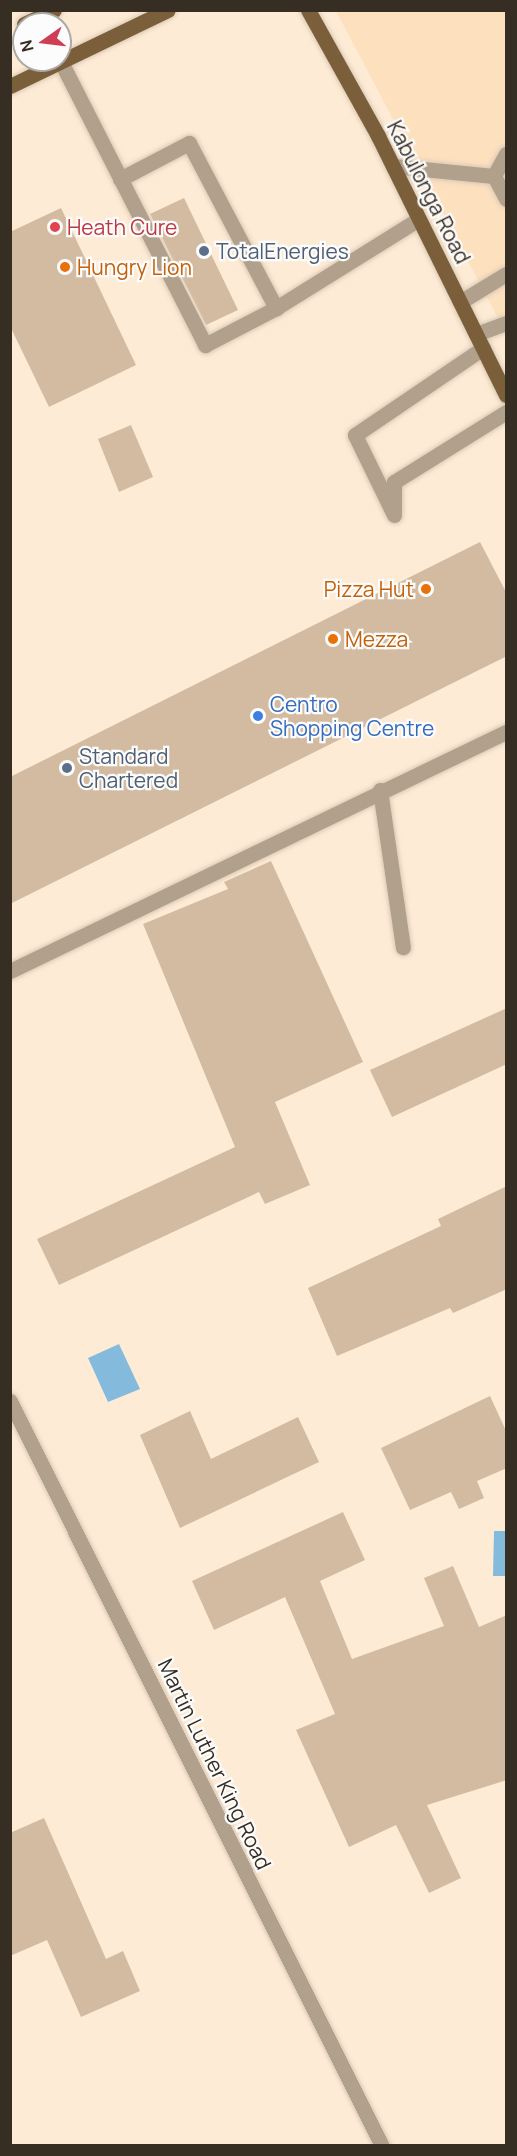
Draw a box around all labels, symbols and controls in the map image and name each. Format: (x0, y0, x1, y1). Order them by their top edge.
north arrow (12, 12, 72, 72)
text: N (14, 38, 39, 54)
street label: Kabulonga Road (382, 116, 476, 268)
place label: Heath Cure (67, 214, 177, 240)
marker: Heath Cure (48, 220, 62, 234)
place label: TotalEnergies (216, 238, 349, 264)
marker: TotalEnergies (197, 244, 211, 258)
place label: Hungry Lion (77, 254, 192, 280)
marker: Hungry Lion (58, 260, 72, 274)
place label: Pizza Hut (324, 576, 414, 602)
marker: Pizza Hut (419, 582, 433, 596)
place label: Mezza (345, 626, 408, 652)
marker: Mezza (326, 632, 340, 646)
place label: Centro Shopping Centre (270, 691, 434, 741)
marker: Centro Shopping Centre (251, 709, 265, 723)
place label: Standard Chartered (79, 743, 178, 793)
marker: Standard Chartered (60, 761, 74, 775)
street label: Martin Luther King Road (153, 1655, 277, 1873)

